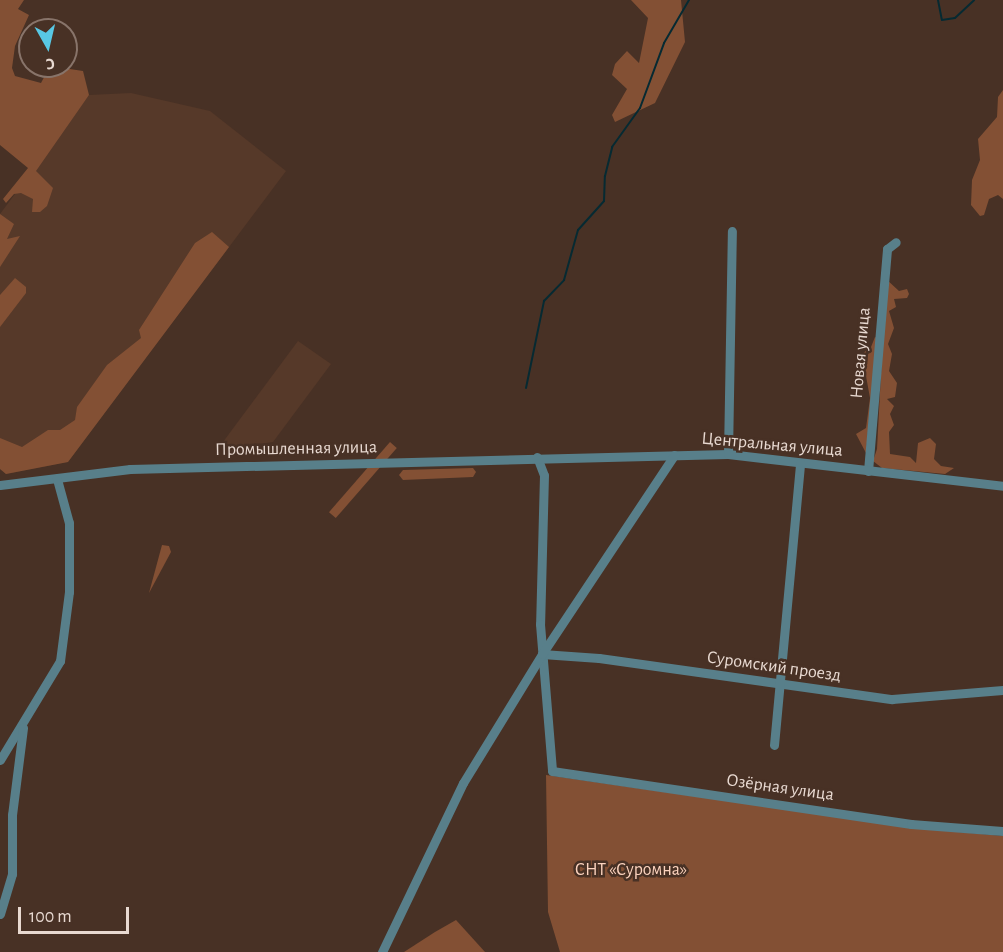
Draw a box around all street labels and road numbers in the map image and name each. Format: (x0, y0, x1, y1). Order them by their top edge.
street label: Новая улица (846, 306, 876, 400)
street label: Центральная улица (701, 428, 843, 462)
street label: Промышленная улица (215, 437, 377, 461)
street label: Суромский проезд (705, 647, 843, 687)
street label: Озёрная улица (725, 770, 835, 806)

